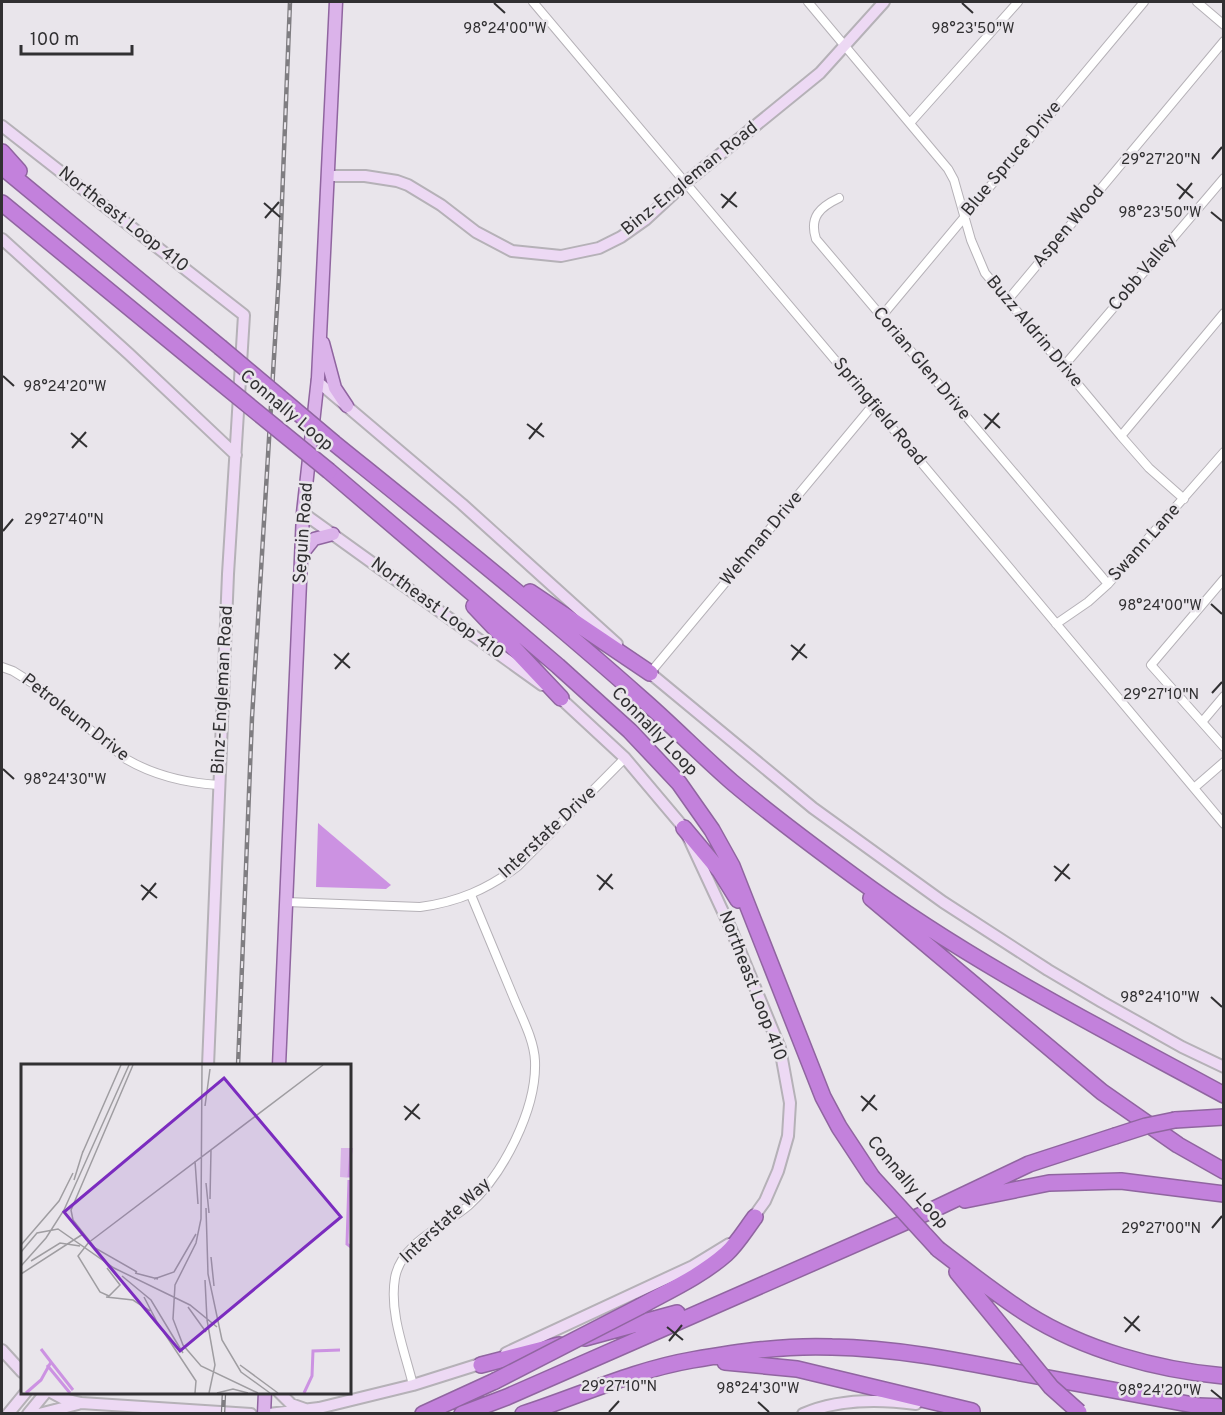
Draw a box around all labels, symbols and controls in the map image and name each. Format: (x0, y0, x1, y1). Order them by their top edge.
scale bar (21, 18, 132, 56)
text: 98°24'00"W (463, 20, 547, 39)
text: 98°23'50"W (931, 20, 1015, 39)
text: 100 m (30, 29, 79, 52)
street label: Blue Spruce Drive (957, 96, 1067, 222)
street label: Binz-Engleman Road (617, 117, 763, 241)
text: 29°27'20"N (1121, 151, 1201, 170)
street label: Northeast Loop 410 (53, 162, 193, 278)
street label: Aspen Wood (1028, 181, 1110, 273)
text: 98°23'50"W (1118, 204, 1202, 223)
street label: Cobb Valley (1104, 230, 1182, 316)
street label: Buzz Aldrin Drive (980, 271, 1088, 393)
street label: Corian Glen Drive (867, 303, 975, 425)
street label: Springfield Road (827, 353, 931, 471)
street label: Connally Loop (234, 365, 338, 457)
text: 98°24'20"W (23, 378, 107, 397)
street label: Seguin Road (289, 482, 319, 584)
street label: Wehman Drive (716, 487, 808, 591)
street label: Swann Lane (1104, 499, 1186, 587)
text: 29°27'40"N (24, 511, 104, 530)
street label: Northeast Loop 410 (366, 553, 508, 665)
text: 98°24'00"W (1118, 597, 1202, 616)
street label: Binz-Engleman Road (207, 605, 239, 775)
street label: Petroleum Drive (17, 669, 133, 767)
street label: Connally Loop (606, 682, 702, 782)
text: 29°27'10"N (1123, 686, 1199, 705)
text: 98°24'30"W (24, 771, 106, 790)
street label: Interstate Drive (494, 782, 602, 884)
street label: Northeast Loop 410 (713, 907, 791, 1065)
text: 98°24'10"W (1120, 989, 1200, 1008)
inset map (21, 1064, 351, 1394)
street label: Connally Loop (861, 1131, 953, 1235)
street label: Interstate Way (396, 1173, 496, 1269)
text: 29°27'00"N (1121, 1220, 1201, 1239)
text: 29°27'10"N (581, 1378, 657, 1397)
text: 98°24'30"W (717, 1380, 799, 1399)
text: 98°24'20"W (1118, 1382, 1202, 1401)

